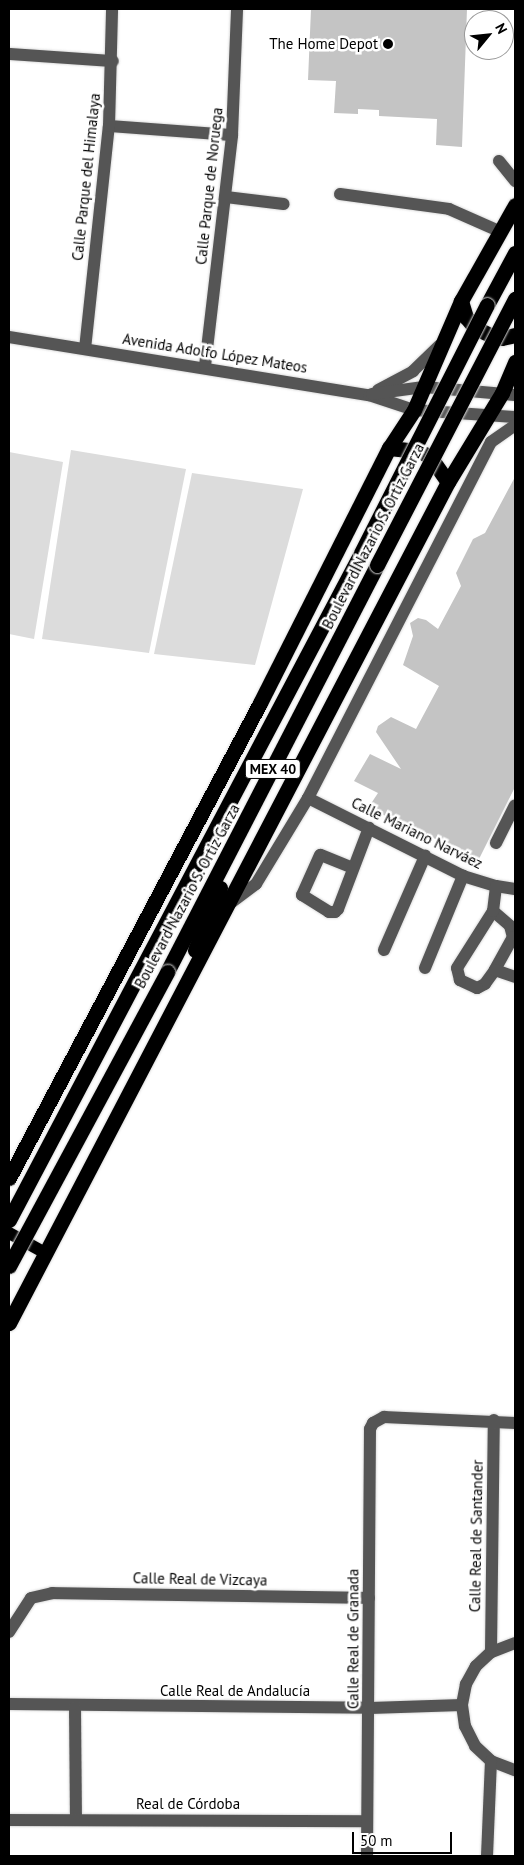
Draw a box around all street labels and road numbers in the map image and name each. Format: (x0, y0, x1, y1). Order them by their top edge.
street label: Calle Parque del Himalaya (68, 92, 104, 262)
street label: Calle Parque de Noruega (192, 106, 226, 266)
street label: Avenida Adolfo López Mateos (121, 329, 309, 377)
street label: Boulevard Nazario S. Ortiz Garza (318, 439, 428, 633)
road number: MEX 40 (244, 758, 302, 781)
street label: Calle Mariano Narváez (348, 793, 486, 873)
street label: Boulevard Nazario S. Ortiz Garza (130, 800, 244, 992)
street label: Calle Real de Santander (466, 1460, 486, 1612)
street label: Calle Real de Vizcaya (132, 1569, 268, 1589)
street label: Calle Real de Granada (344, 1569, 362, 1709)
street label: Calle Real de Andalucía (160, 1682, 310, 1700)
street label: Real de Córdoba (136, 1795, 240, 1813)

